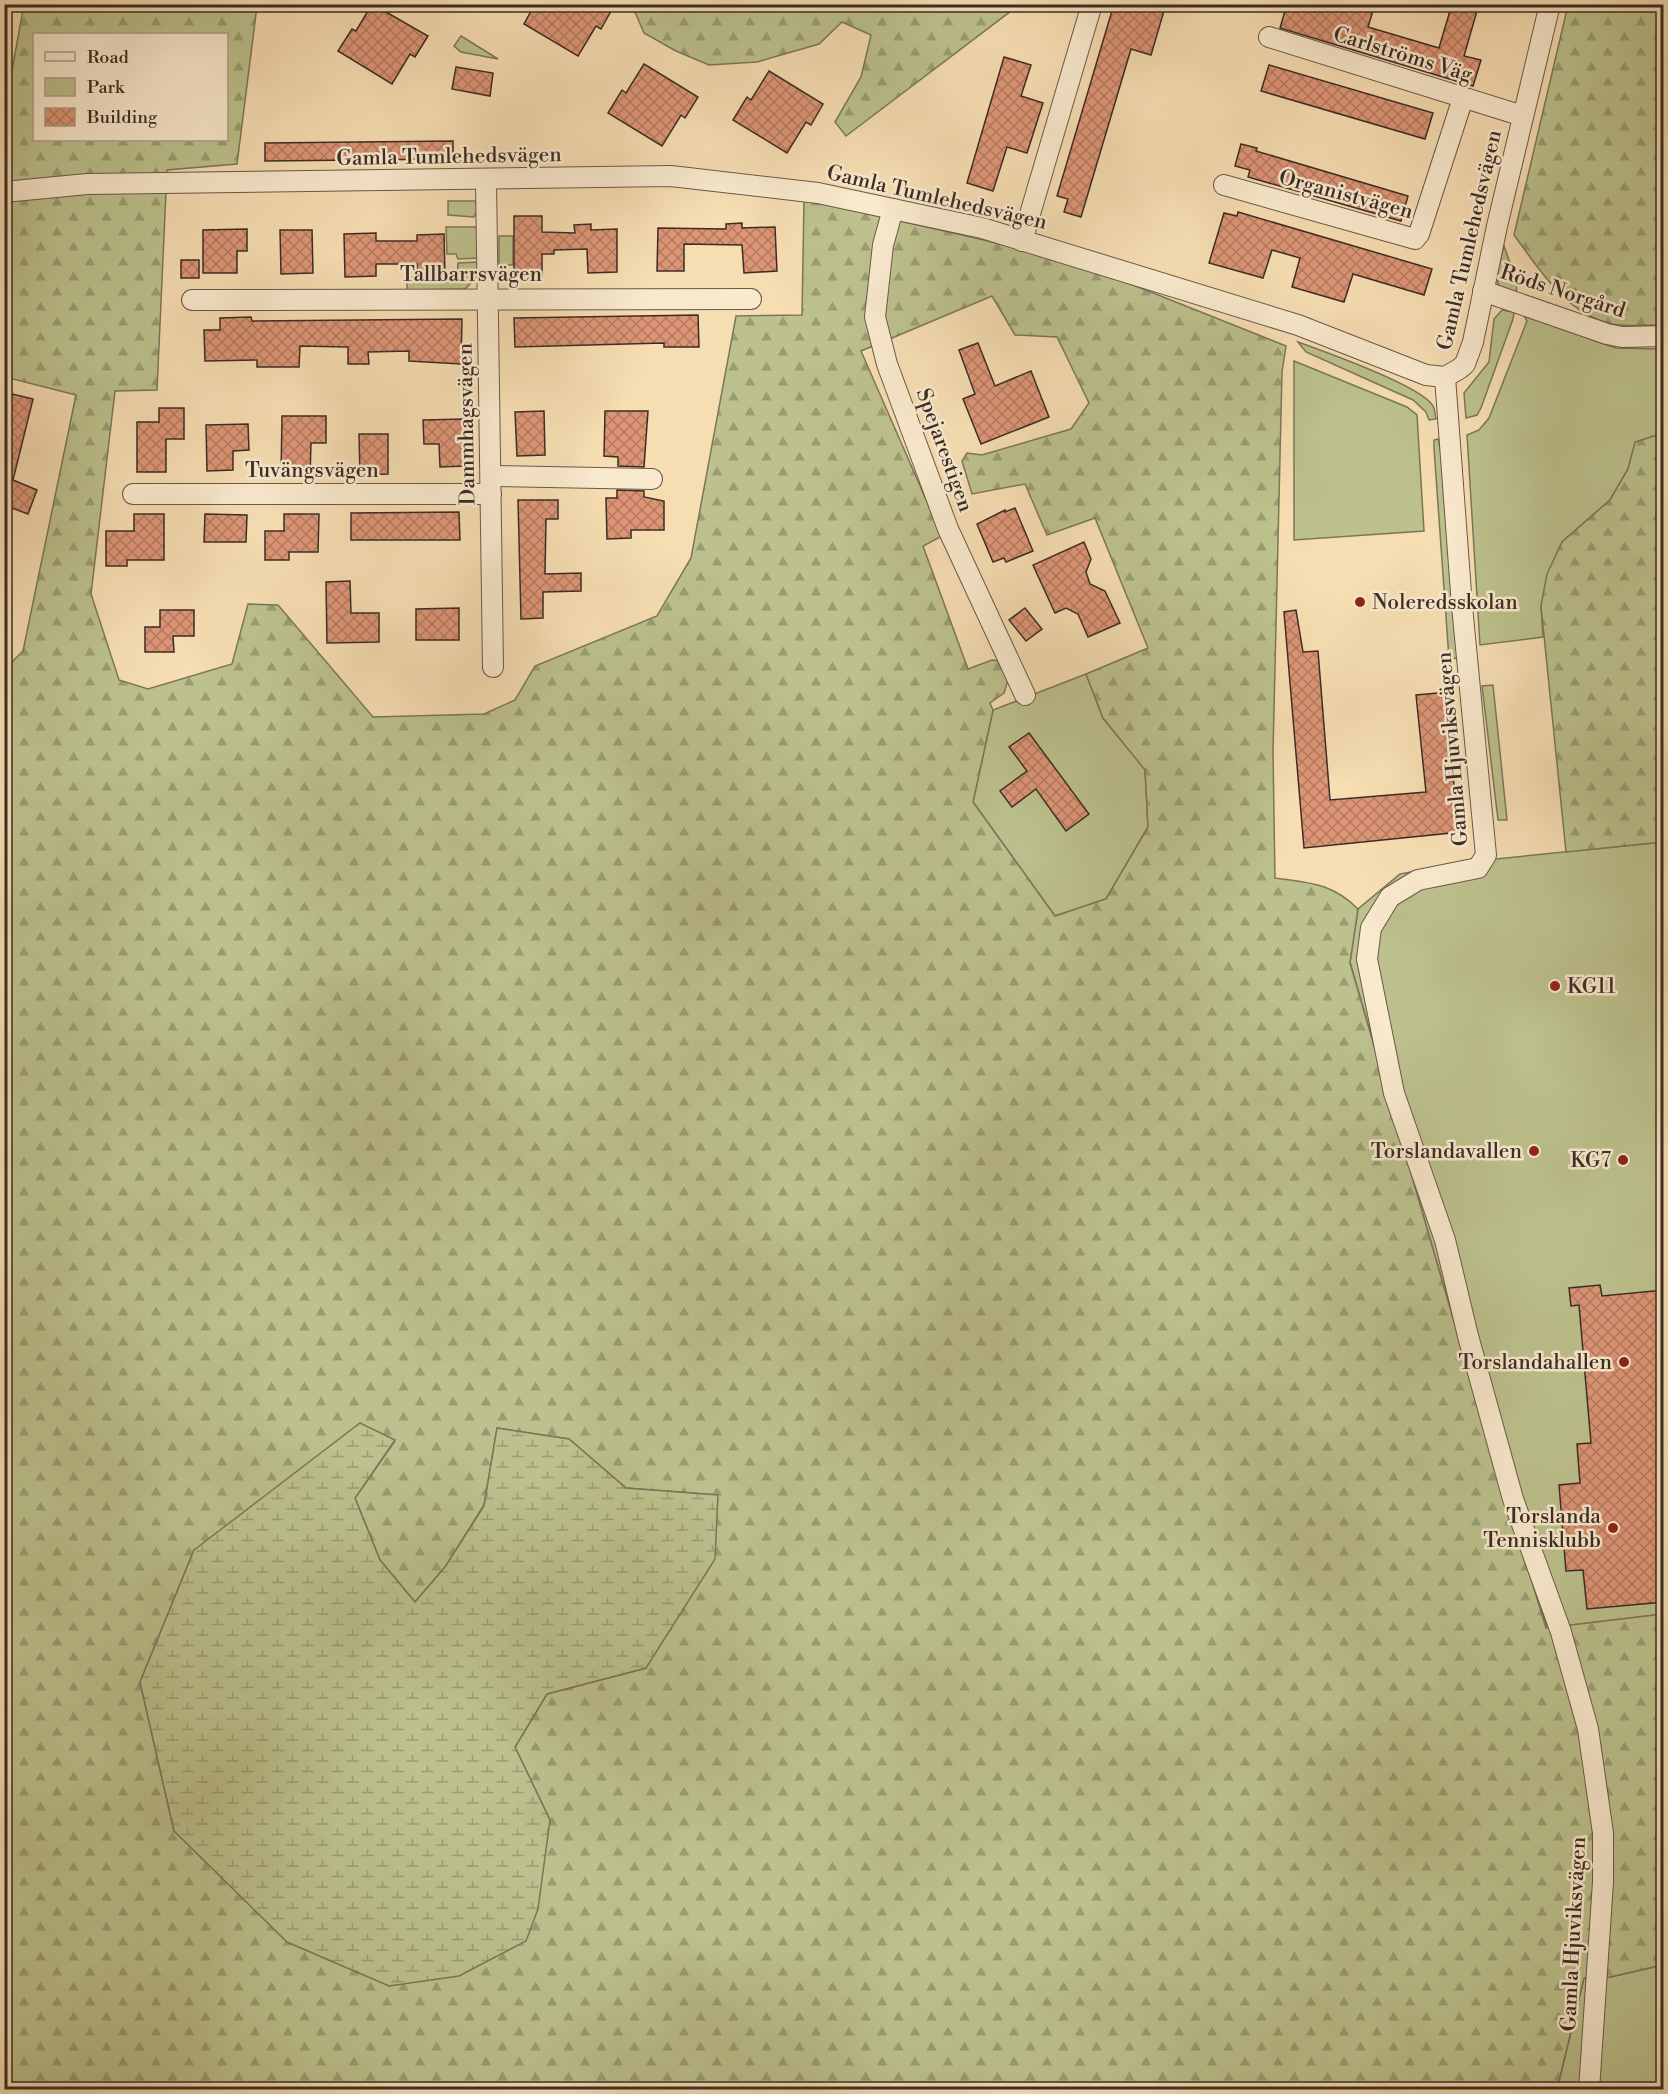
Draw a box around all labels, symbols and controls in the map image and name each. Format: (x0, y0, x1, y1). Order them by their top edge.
street label: Carlströms Väg (1330, 21, 1476, 88)
legend (33, 33, 228, 141)
text: Road (87, 46, 130, 69)
text: Park (87, 76, 126, 99)
text: Building (86, 106, 158, 129)
street label: Gamla Tumlehedsvägen (1432, 127, 1508, 353)
street label: Gamla Tumlehedsvägen (336, 142, 562, 172)
street label: Gamla Tumlehedsvägen (824, 160, 1050, 236)
street label: Organistvägen (1276, 165, 1416, 225)
street label: Röds Norgård (1497, 259, 1629, 324)
street label: Tallbarrsvägen (400, 262, 543, 288)
street label: Dammhagsvägen (453, 342, 481, 505)
street label: Spejarestigen (910, 385, 979, 516)
street label: Tuvängsvägen (245, 458, 379, 484)
place label: Noleredsskolan (1372, 590, 1518, 616)
marker: Noleredsskolan (1353, 595, 1367, 609)
street label: Gamla Hjuviksvägen (1432, 650, 1474, 847)
place label: KG11 (1567, 974, 1616, 1000)
marker: KG11 (1548, 979, 1562, 993)
place label: Torslandavallen (1371, 1139, 1522, 1165)
marker: Torslandavallen (1527, 1144, 1541, 1158)
place label: KG7 (1570, 1148, 1611, 1174)
marker: KG7 (1616, 1153, 1630, 1167)
place label: Torslandahallen (1458, 1350, 1612, 1376)
marker: Torslandahallen (1617, 1355, 1631, 1369)
place label: Torslanda Tennisklubb (1483, 1504, 1601, 1554)
marker: Torslanda Tennisklubb (1606, 1521, 1620, 1535)
street label: Gamla Hjuviksvägen (1556, 1836, 1592, 2032)

